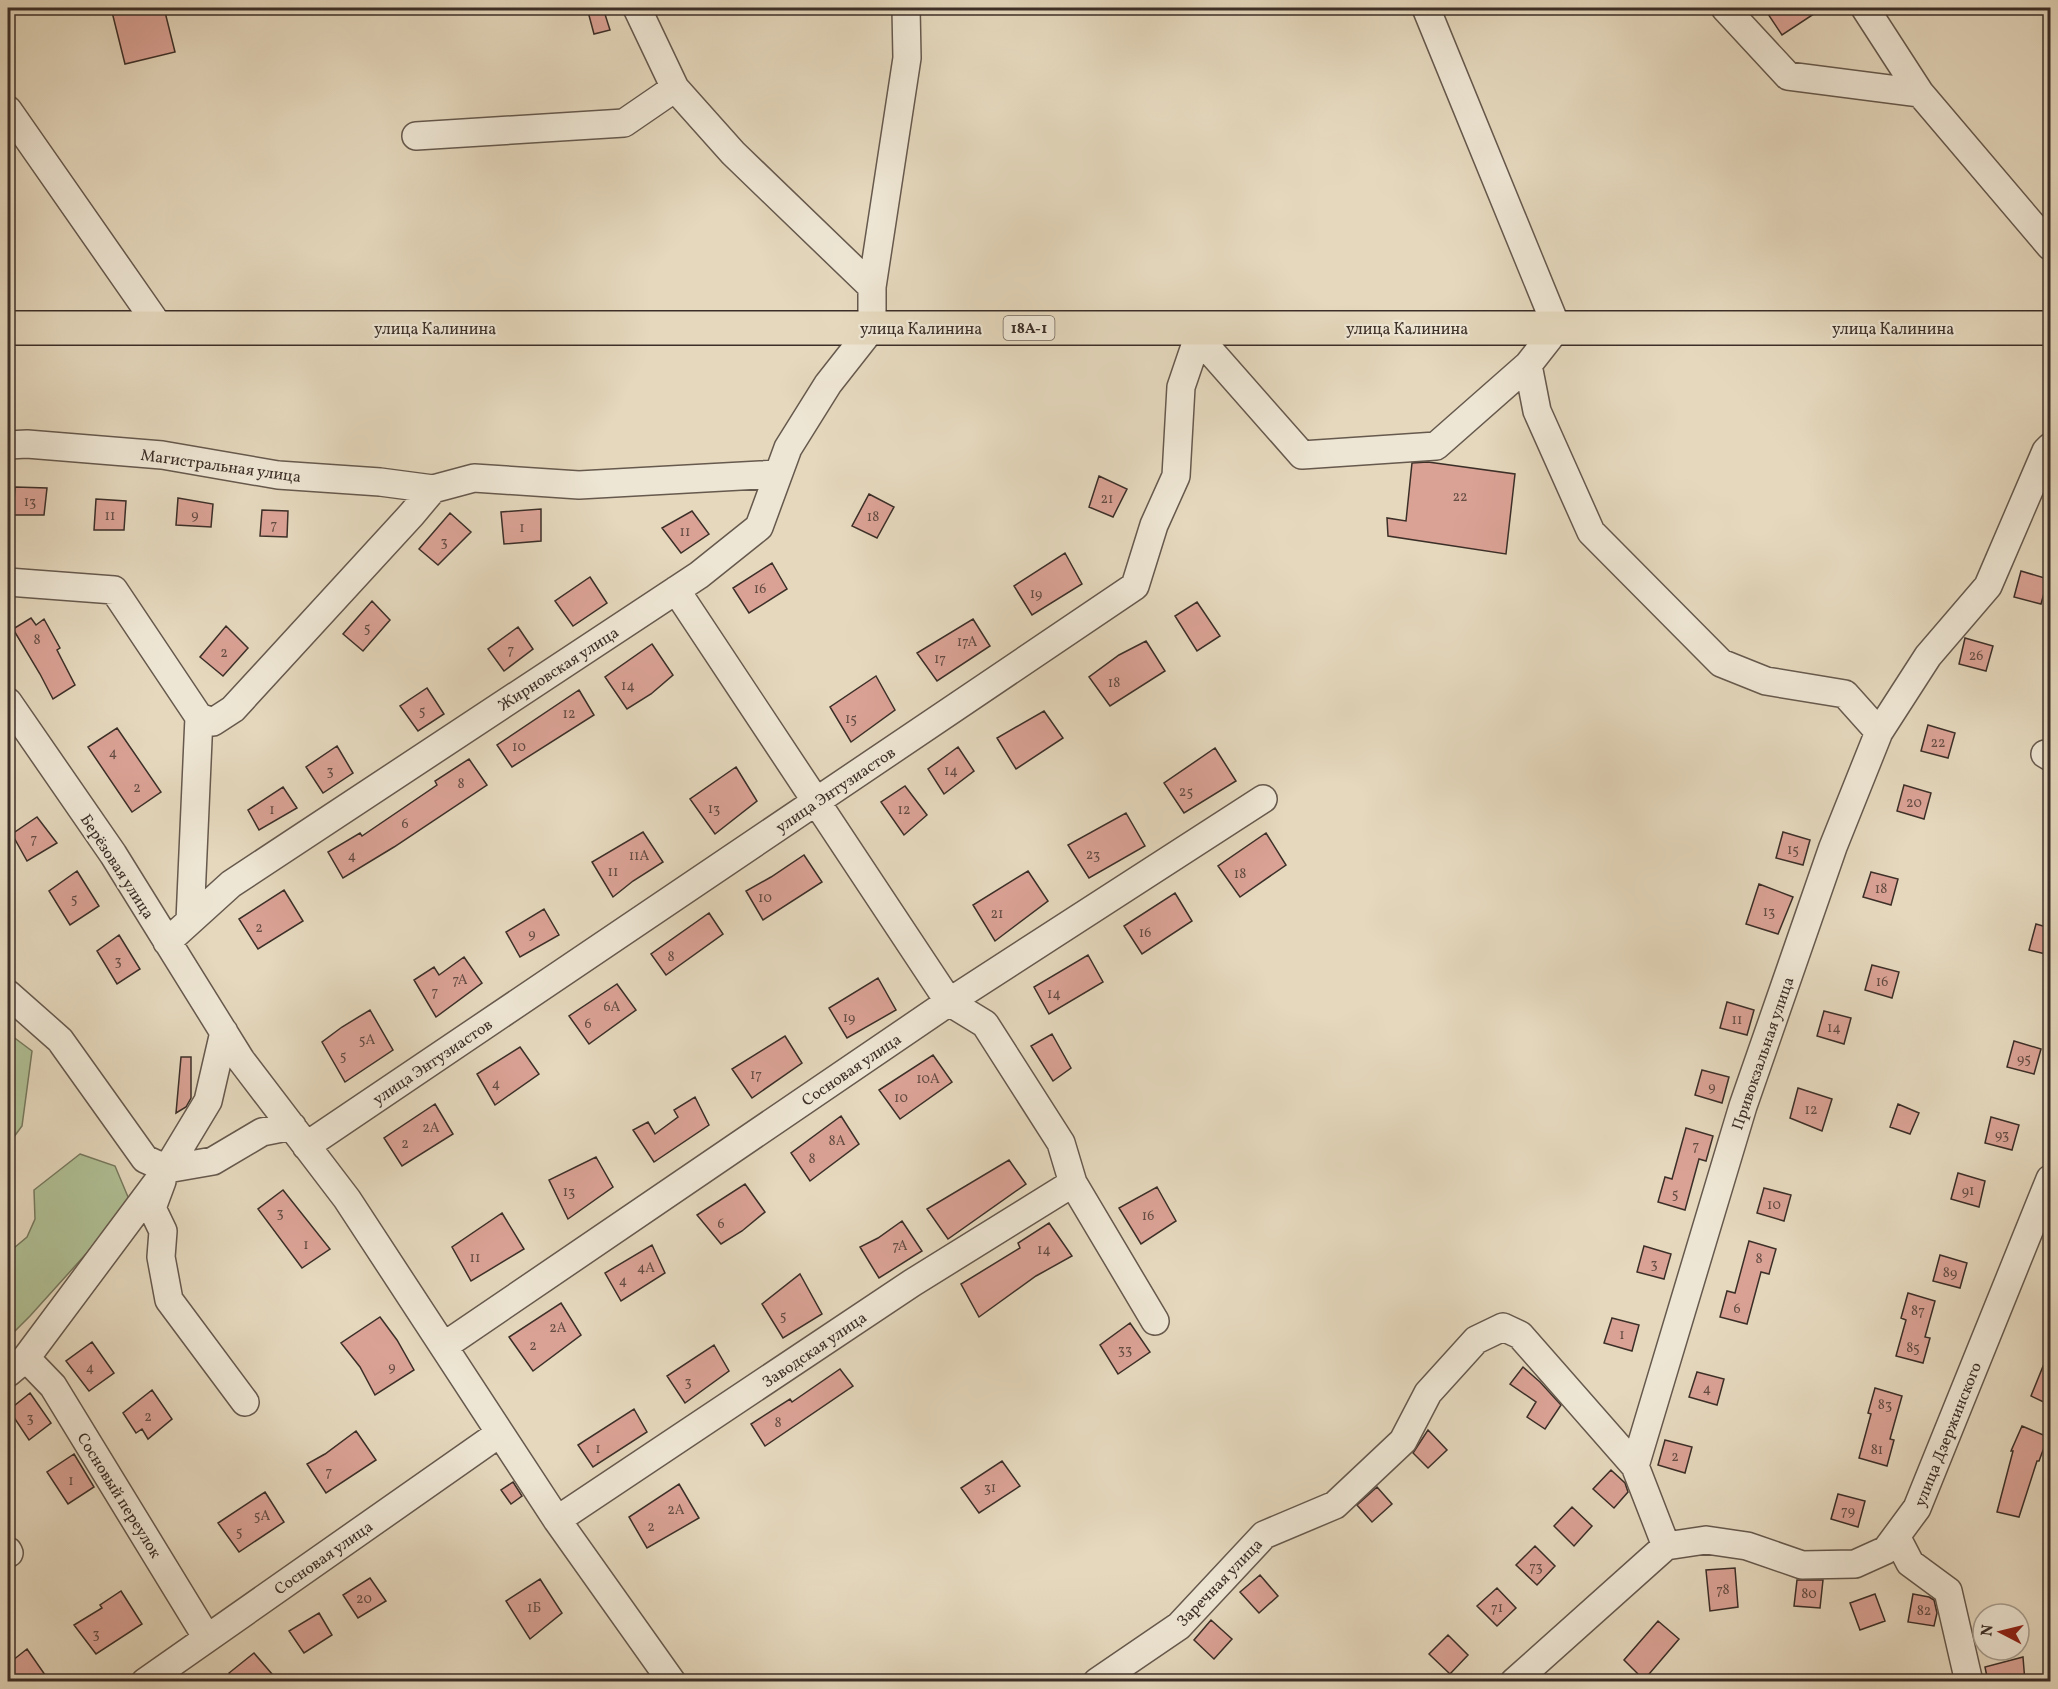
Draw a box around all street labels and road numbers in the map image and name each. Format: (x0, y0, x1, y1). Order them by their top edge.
road number: 18А-1 (1004, 316, 1054, 340)
street label: улица Калинина (374, 319, 496, 341)
street label: улица Калинина (860, 319, 982, 341)
street label: улица Калинина (1346, 319, 1468, 341)
street label: улица Калинина (1832, 319, 1954, 341)
street label: Магистральная улица (139, 445, 302, 489)
street label: Жирновская улица (494, 622, 624, 717)
street label: улица Энтузиастов (772, 742, 900, 839)
street label: Берёзовая улица (74, 810, 159, 924)
street label: Привокзальная улица (1727, 974, 1800, 1133)
street label: улица Энтузиастов (369, 1014, 497, 1111)
street label: Сосновая улица (798, 1029, 906, 1112)
street label: Заводская улица (758, 1307, 872, 1394)
street label: улица Дзержинского (1910, 1359, 1988, 1510)
street label: Сосновый переулок (71, 1429, 166, 1563)
street label: Сосновая улица (270, 1516, 378, 1601)
street label: Заречная улица (1172, 1534, 1268, 1632)

